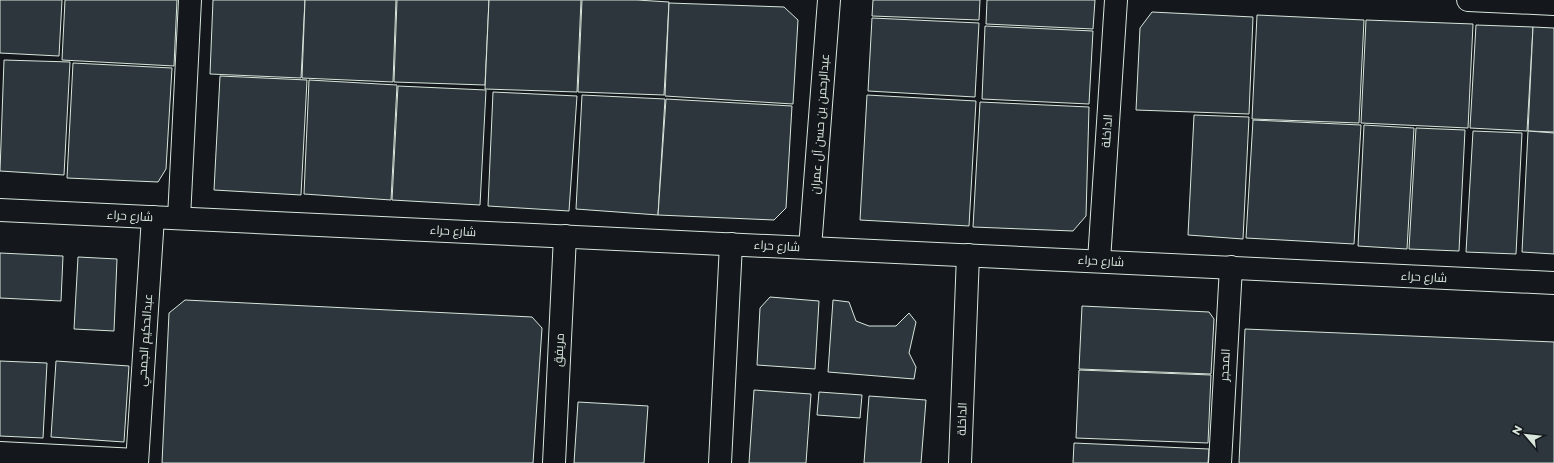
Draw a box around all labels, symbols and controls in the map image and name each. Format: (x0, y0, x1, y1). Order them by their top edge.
street label: عبدالرحمن بن حسن آل عمران (807, 53, 832, 195)
street label: الداخلة (1098, 114, 1115, 148)
street label: شارع حراء (106, 207, 154, 225)
street label: شارع حراء (429, 222, 477, 240)
street label: شارع حراء (753, 237, 801, 255)
street label: شارع حراء (1077, 252, 1125, 270)
street label: شارع حراء (1400, 268, 1448, 286)
street label: عبدالحكيم الجمحي (134, 293, 158, 387)
street label: مريفق (550, 333, 567, 367)
street label: المحجر (1216, 348, 1233, 383)
street label: الداخلة (953, 402, 970, 436)
north arrow (1506, 415, 1546, 455)
text: N (1509, 423, 1525, 438)

